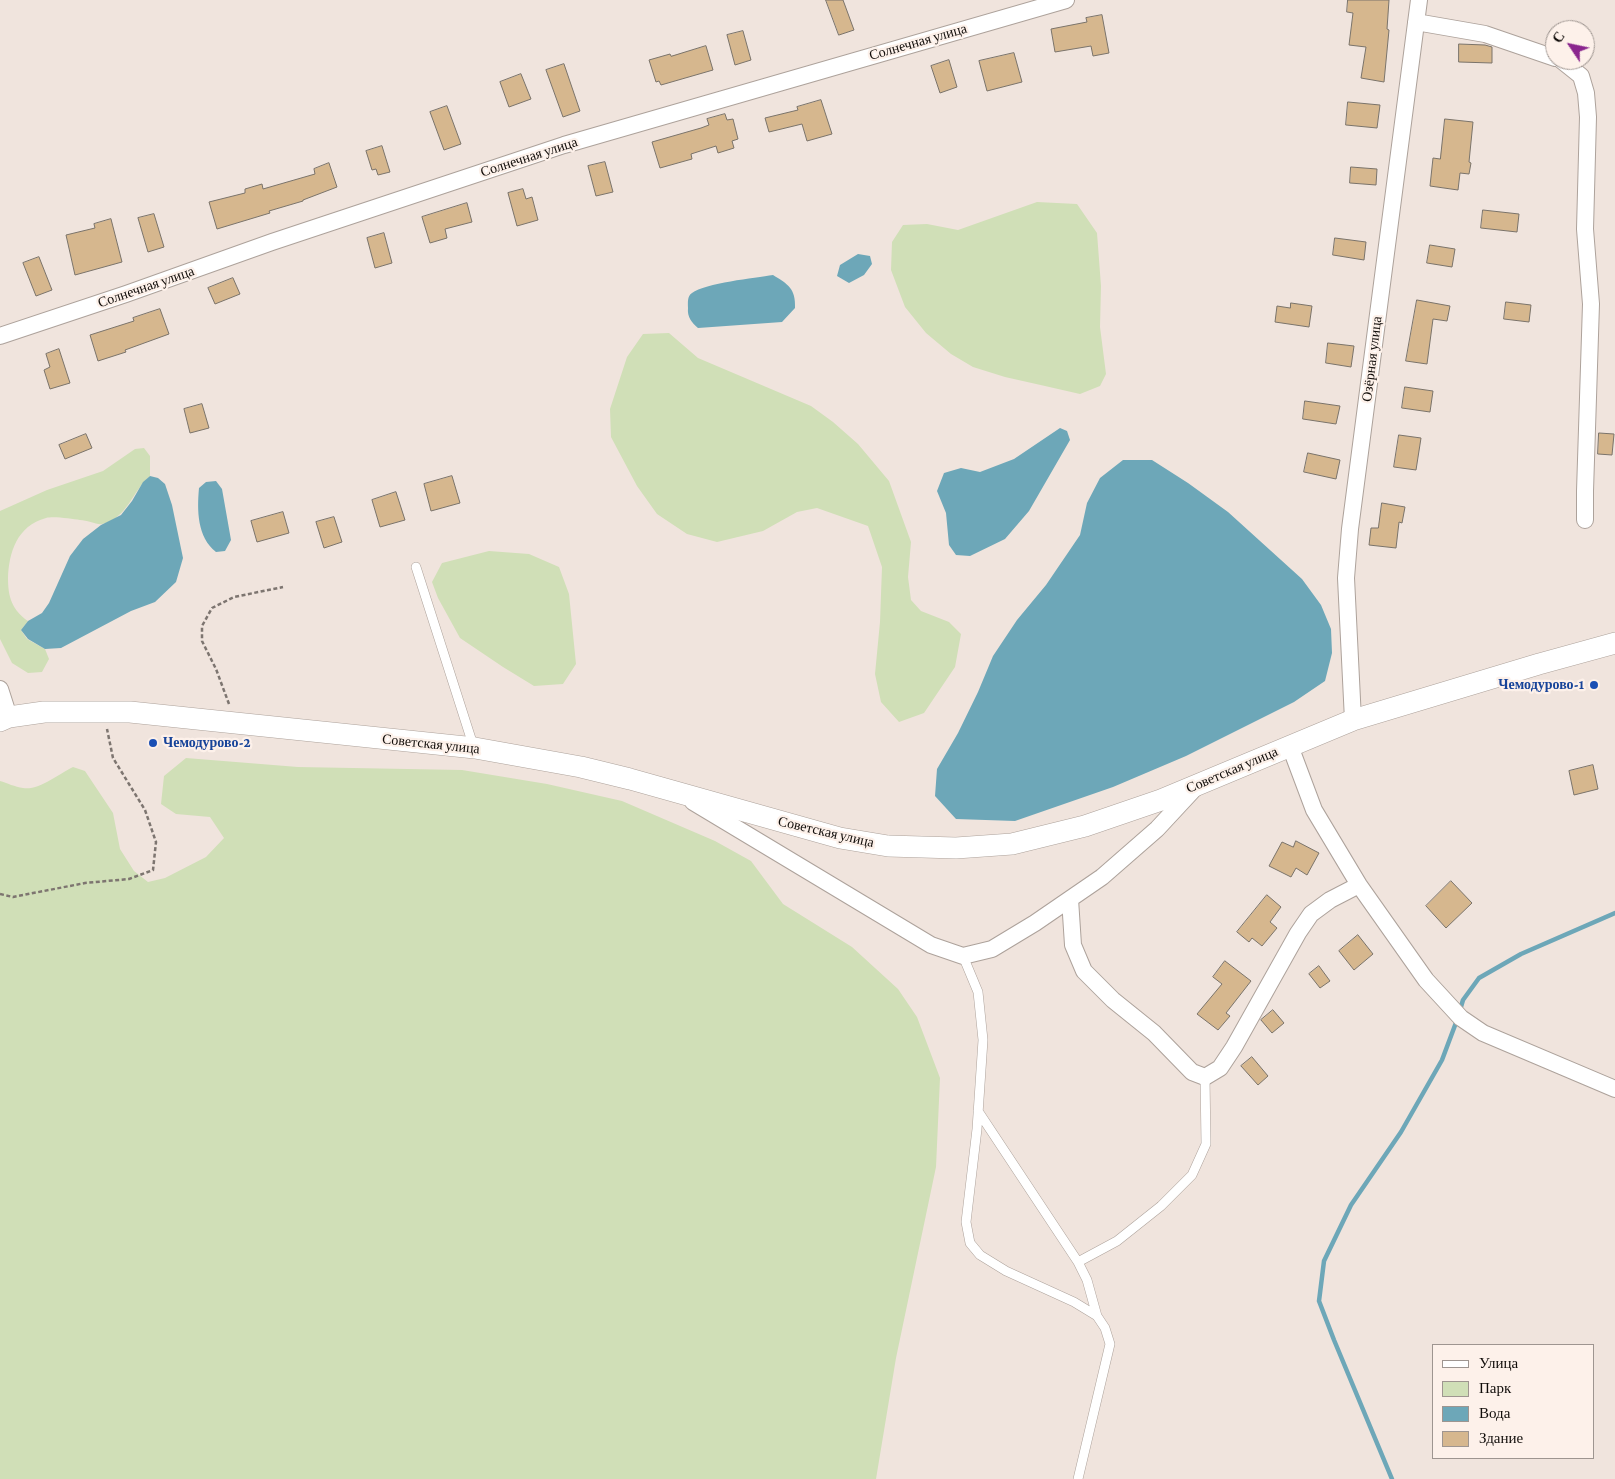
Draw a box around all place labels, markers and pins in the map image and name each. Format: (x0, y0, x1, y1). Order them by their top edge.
place label: Чемодурово-1 (1498, 677, 1584, 693)
marker: Чемодурово-1 (1588, 679, 1600, 691)
place label: Чемодурово-2 (163, 735, 251, 751)
marker: Чемодурово-2 (147, 737, 159, 749)

